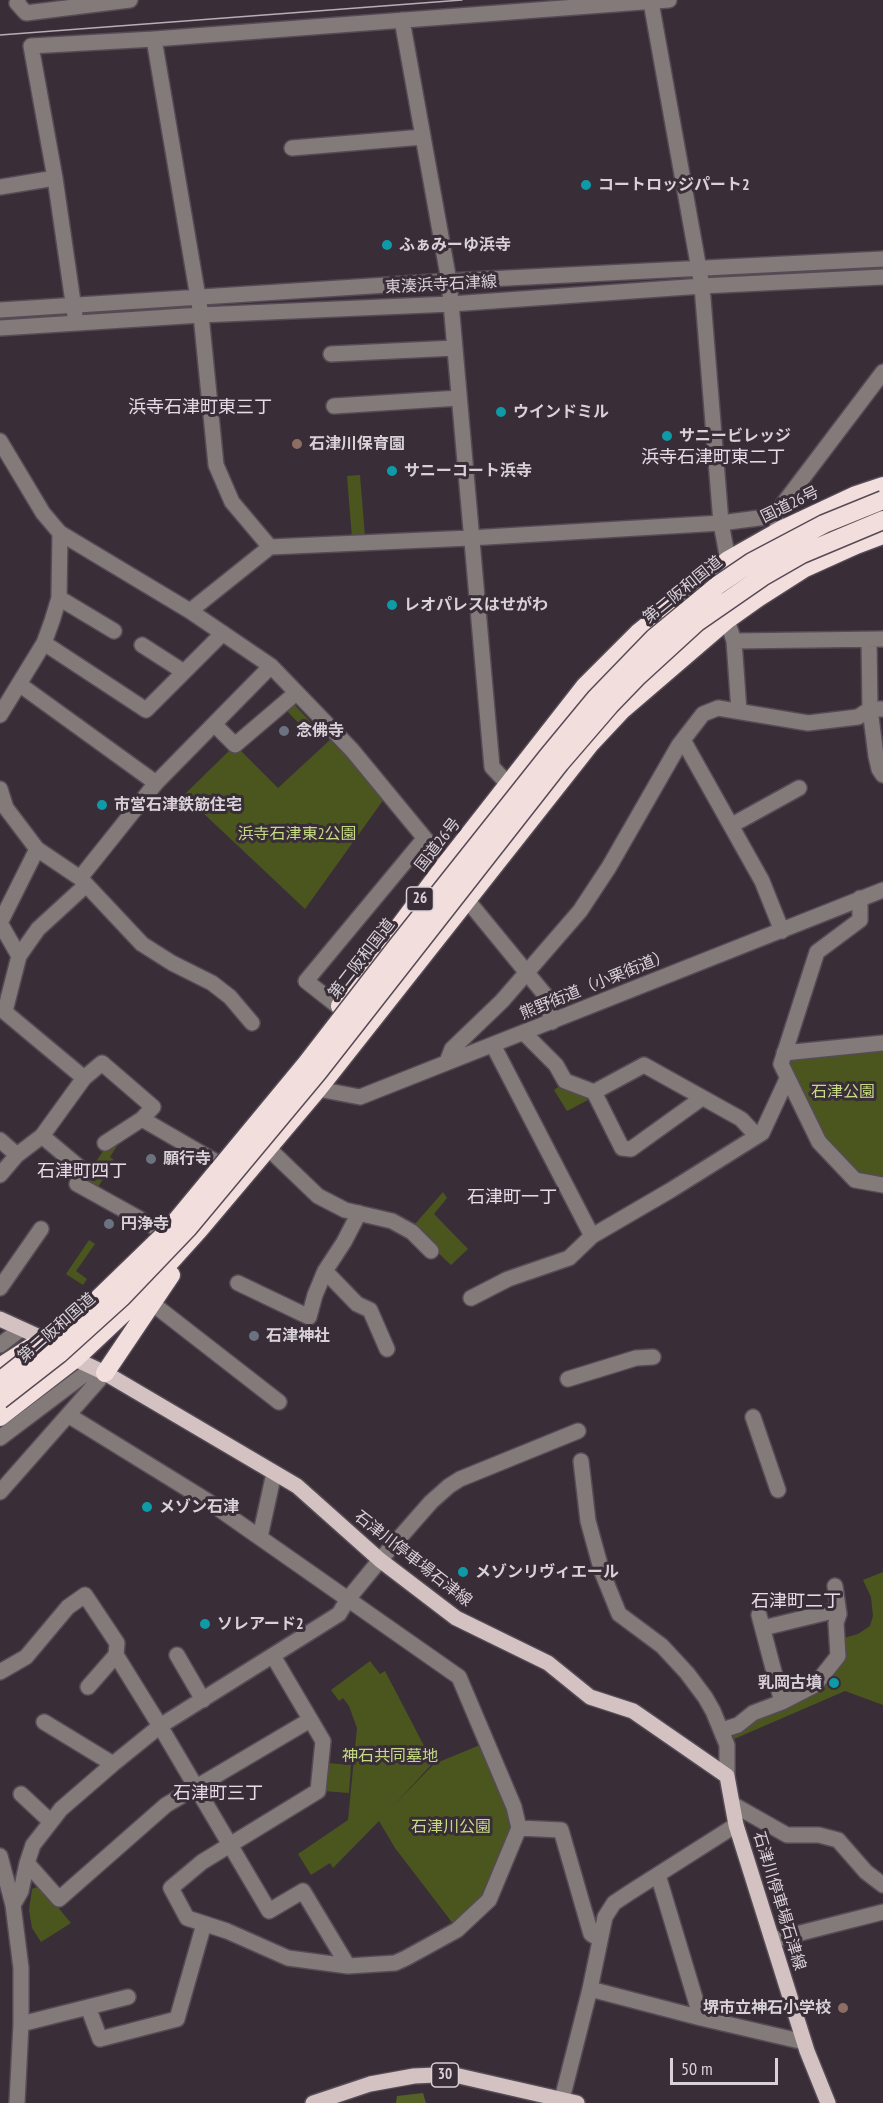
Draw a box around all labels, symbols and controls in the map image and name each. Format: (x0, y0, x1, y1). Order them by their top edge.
place label: コートロッジパート2 (598, 175, 750, 195)
marker: コートロッジパート2 (579, 178, 593, 192)
place label: ふぁみーゆ浜寺 (399, 235, 511, 255)
marker: ふぁみーゆ浜寺 (380, 238, 394, 252)
street label: 東湊浜寺石津線 (385, 272, 497, 298)
district label: 浜寺石津町東三丁 (128, 397, 272, 419)
place label: ウインドミル (513, 402, 609, 422)
marker: ウインドミル (494, 405, 508, 419)
place label: サニービレッジ (679, 426, 791, 446)
marker: サニービレッジ (660, 429, 674, 443)
place label: 石津川保育園 (309, 434, 405, 454)
marker: 石津川保育園 (290, 437, 304, 451)
district label: 浜寺石津町東二丁 (641, 447, 785, 469)
place label: サニーコート浜寺 (404, 461, 532, 481)
marker: サニーコート浜寺 (385, 464, 399, 478)
street label: 国道26号 (758, 483, 822, 527)
street label: 第二阪和国道 (640, 552, 726, 628)
place label: レオパレスはせがわ (404, 595, 548, 615)
marker: レオパレスはせがわ (385, 598, 399, 612)
place label: 念佛寺 (296, 721, 344, 741)
marker: 念佛寺 (277, 724, 291, 738)
place label: 市営石津鉄筋住宅 (114, 795, 242, 815)
marker: 市営石津鉄筋住宅 (95, 798, 109, 812)
street label: 国道26号 (411, 815, 465, 875)
park label: 浜寺石津東2公園 (237, 824, 357, 844)
road number: 26 (406, 887, 434, 911)
street label: 第二阪和国道 (325, 915, 399, 1003)
street label: 熊野街道（小栗街道） (517, 946, 673, 1024)
park label: 石津公園 (811, 1082, 875, 1102)
place label: 願行寺 (163, 1149, 211, 1169)
marker: 願行寺 (144, 1152, 158, 1166)
district label: 石津町四丁 (37, 1161, 127, 1183)
district label: 石津町一丁 (467, 1187, 557, 1209)
place label: 円浄寺 (121, 1214, 169, 1234)
marker: 円浄寺 (102, 1217, 116, 1231)
street label: 第二阪和国道 (14, 1289, 100, 1367)
place label: 石津神社 (266, 1326, 330, 1346)
marker: 石津神社 (247, 1329, 261, 1343)
place label: メゾン石津 (159, 1497, 239, 1517)
marker: メゾン石津 (140, 1500, 154, 1514)
street label: 石津川停車場石津線 (350, 1507, 476, 1611)
place label: メゾンリヴィエール (475, 1562, 619, 1582)
marker: メゾンリヴィエール (456, 1565, 470, 1579)
district label: 石津町二丁 (751, 1591, 841, 1613)
place label: ソレアード2 (217, 1614, 304, 1634)
marker: ソレアード2 (198, 1617, 212, 1631)
place label: 乳岡古墳 (758, 1673, 822, 1693)
marker: 乳岡古墳 (827, 1676, 841, 1690)
park label: 神石共同墓地 (342, 1746, 438, 1766)
district label: 石津町三丁 (173, 1783, 263, 1805)
park label: 石津川公園 (411, 1817, 491, 1837)
street label: 石津川停車場石津線 (749, 1829, 809, 1973)
place label: 堺市立神石小学校 (703, 1998, 831, 2018)
marker: 堺市立神石小学校 (836, 2001, 850, 2015)
scale bar (673, 2046, 781, 2084)
text: 50 m (681, 2057, 713, 2080)
road number: 30 (432, 2063, 458, 2087)

